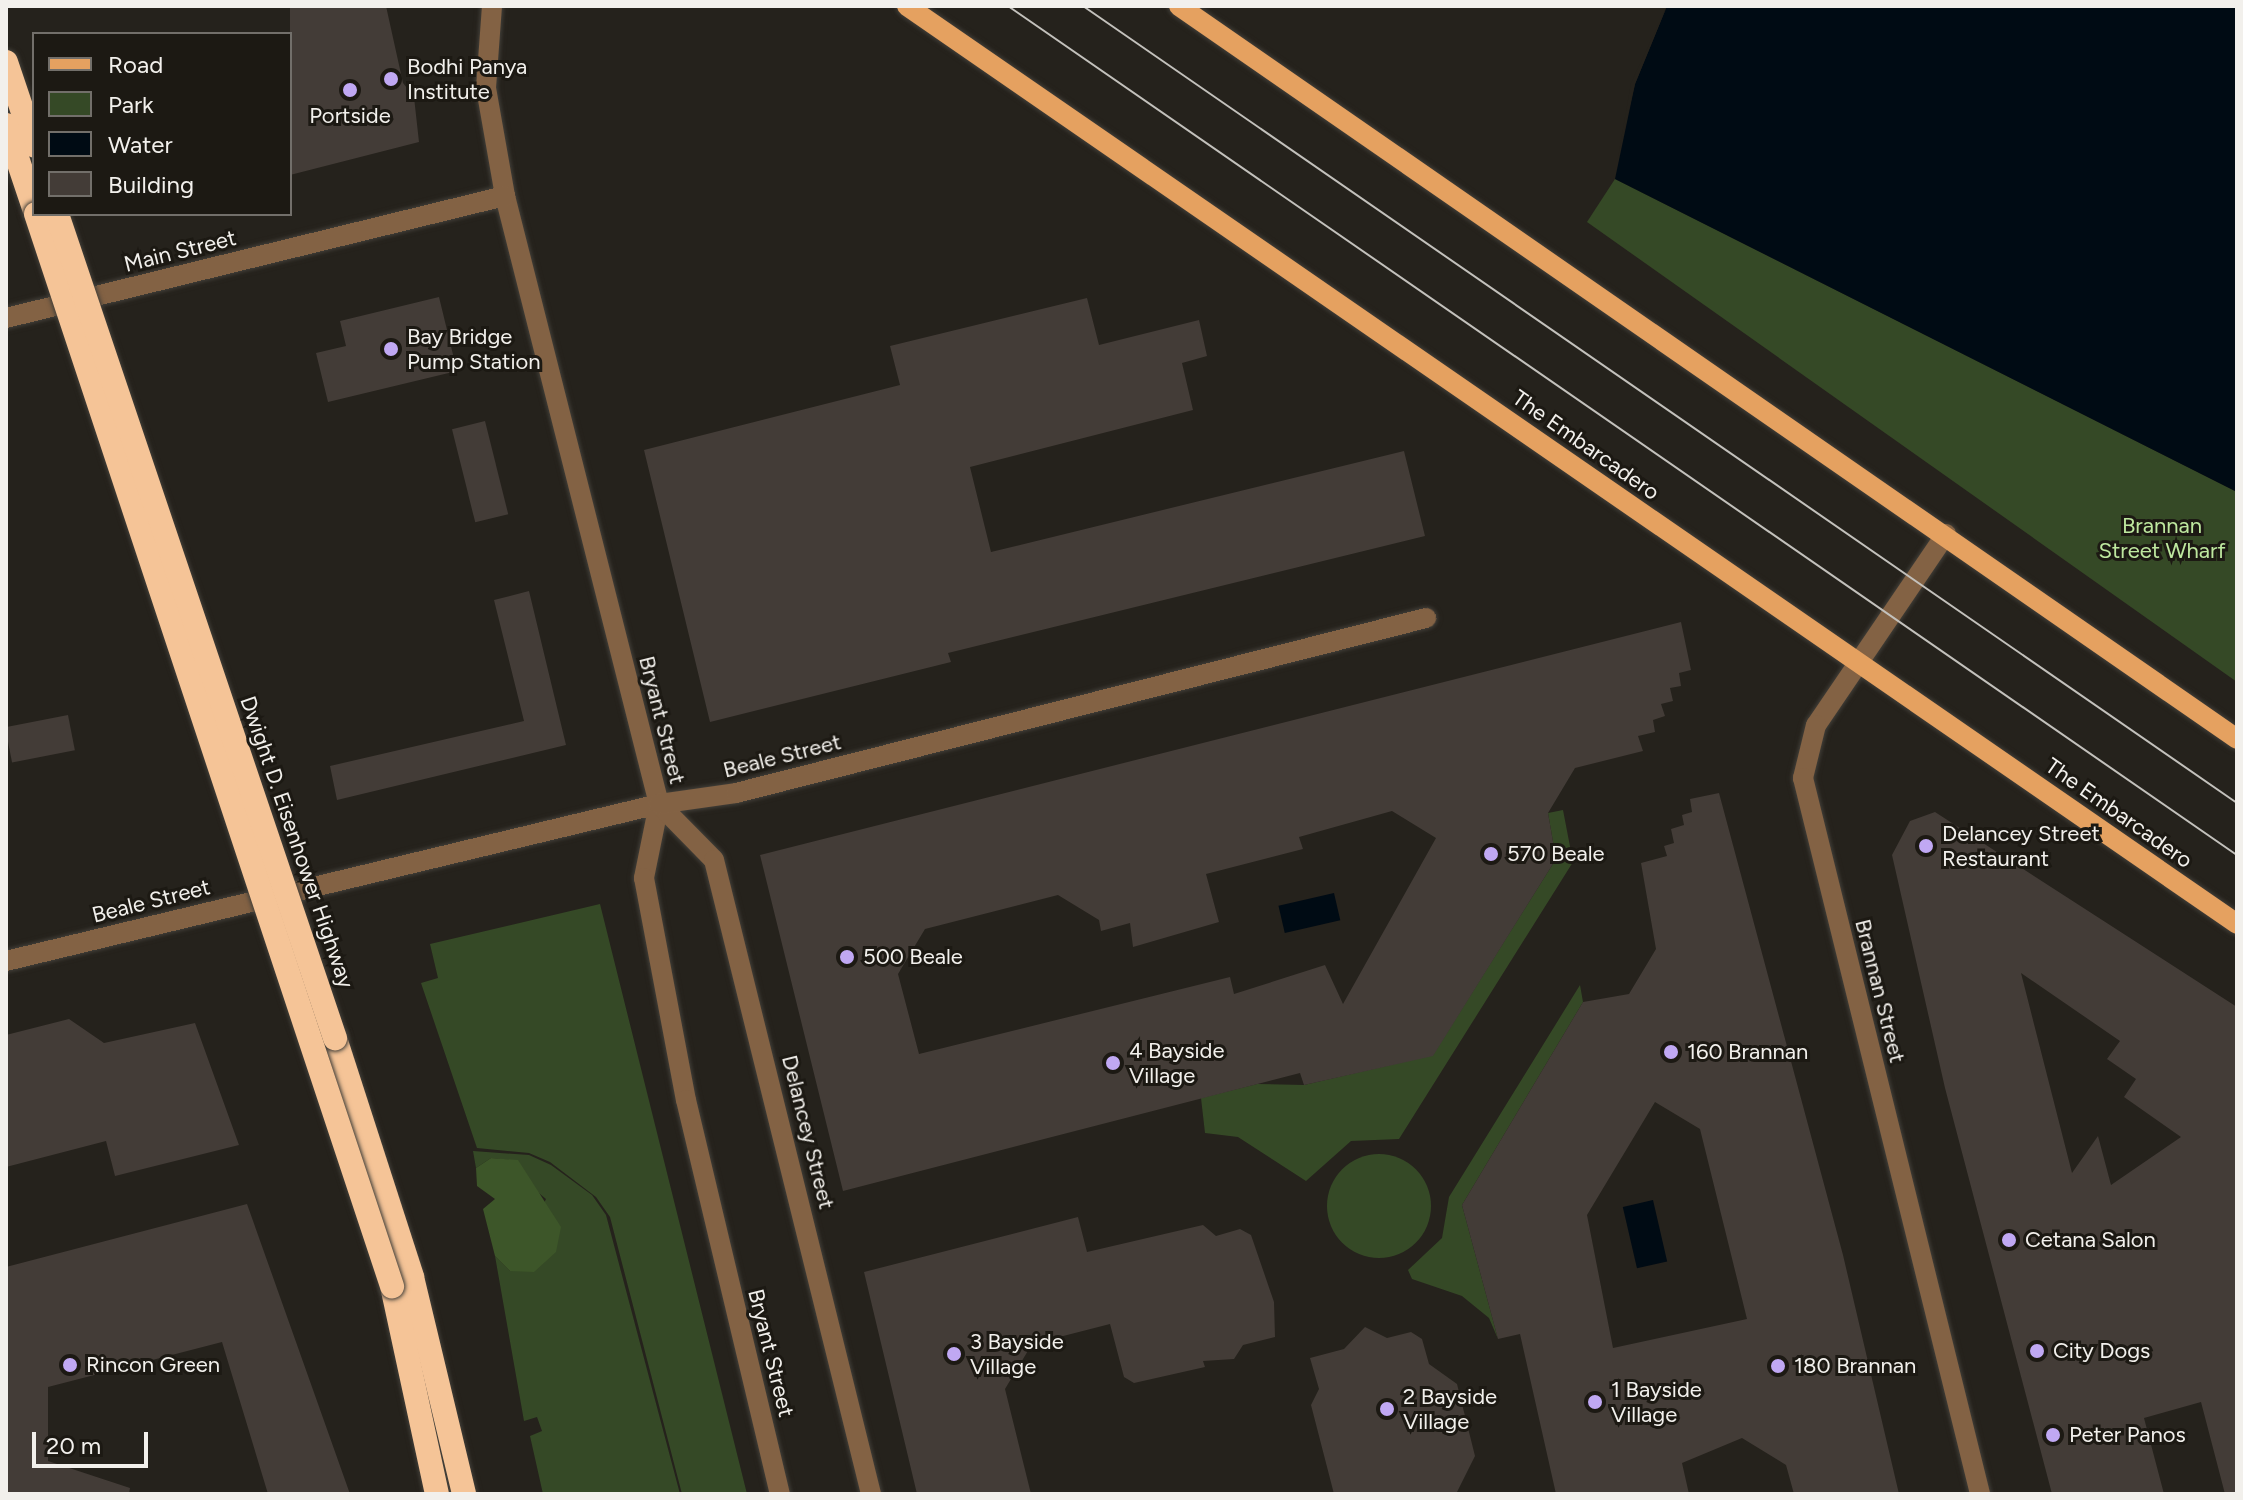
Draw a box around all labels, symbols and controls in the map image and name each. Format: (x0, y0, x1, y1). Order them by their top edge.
legend (32, 32, 292, 216)
text: Road (108, 50, 163, 79)
place label: Bodhi Panya Institute (407, 53, 527, 104)
marker: Bodhi Panya Institute (382, 70, 400, 88)
marker: Portside (341, 81, 359, 99)
text: Park (108, 90, 154, 119)
place label: Portside (309, 103, 391, 129)
text: Water (108, 130, 173, 159)
text: Building (108, 170, 194, 199)
street label: Main Street (121, 224, 239, 278)
place label: Bay Bridge Pump Station (407, 323, 541, 374)
marker: Bay Bridge Pump Station (382, 340, 400, 358)
street label: The Embarcadero (1507, 384, 1665, 506)
park label: Brannan Street Wharf (2098, 512, 2226, 564)
street label: Bryant Street (633, 653, 691, 787)
street label: Dwight D. Eisenhower Highway (235, 693, 359, 991)
street label: Beale Street (720, 729, 844, 783)
street label: The Embarcadero (2040, 752, 2198, 874)
place label: Delancey Street Restaurant (1942, 820, 2100, 872)
marker: Delancey Street Restaurant (1917, 837, 1935, 855)
place label: 570 Beale (1507, 841, 1605, 867)
marker: 570 Beale (1482, 845, 1500, 863)
street label: Beale Street (89, 874, 213, 928)
street label: Brannan Street (1849, 916, 1911, 1066)
place label: 500 Beale (863, 944, 963, 970)
marker: 500 Beale (838, 948, 856, 966)
place label: 4 Bayside Village (1129, 1037, 1224, 1088)
place label: 160 Brannan (1687, 1039, 1808, 1065)
marker: 160 Brannan (1662, 1043, 1680, 1061)
street label: Delancey Street (776, 1052, 840, 1212)
marker: 4 Bayside Village (1104, 1054, 1122, 1072)
place label: Cetana Salon (2025, 1227, 2156, 1253)
marker: Cetana Salon (2000, 1231, 2018, 1249)
street label: Bryant Street (742, 1286, 800, 1420)
place label: 3 Bayside Village (970, 1328, 1064, 1380)
place label: City Dogs (2053, 1338, 2150, 1364)
marker: City Dogs (2028, 1342, 2046, 1360)
marker: 3 Bayside Village (945, 1345, 963, 1363)
place label: Rincon Green (86, 1352, 220, 1378)
place label: 180 Brannan (1794, 1353, 1916, 1379)
marker: Rincon Green (61, 1356, 79, 1374)
marker: 180 Brannan (1769, 1357, 1787, 1375)
place label: 1 Bayside Village (1611, 1376, 1702, 1428)
place label: 2 Bayside Village (1403, 1383, 1497, 1434)
marker: 1 Bayside Village (1586, 1393, 1604, 1411)
marker: 2 Bayside Village (1378, 1400, 1396, 1418)
scale bar (36, 1416, 152, 1466)
place label: Peter Panos (2069, 1422, 2186, 1448)
marker: Peter Panos (2044, 1426, 2062, 1444)
text: 20 m (46, 1431, 101, 1460)

